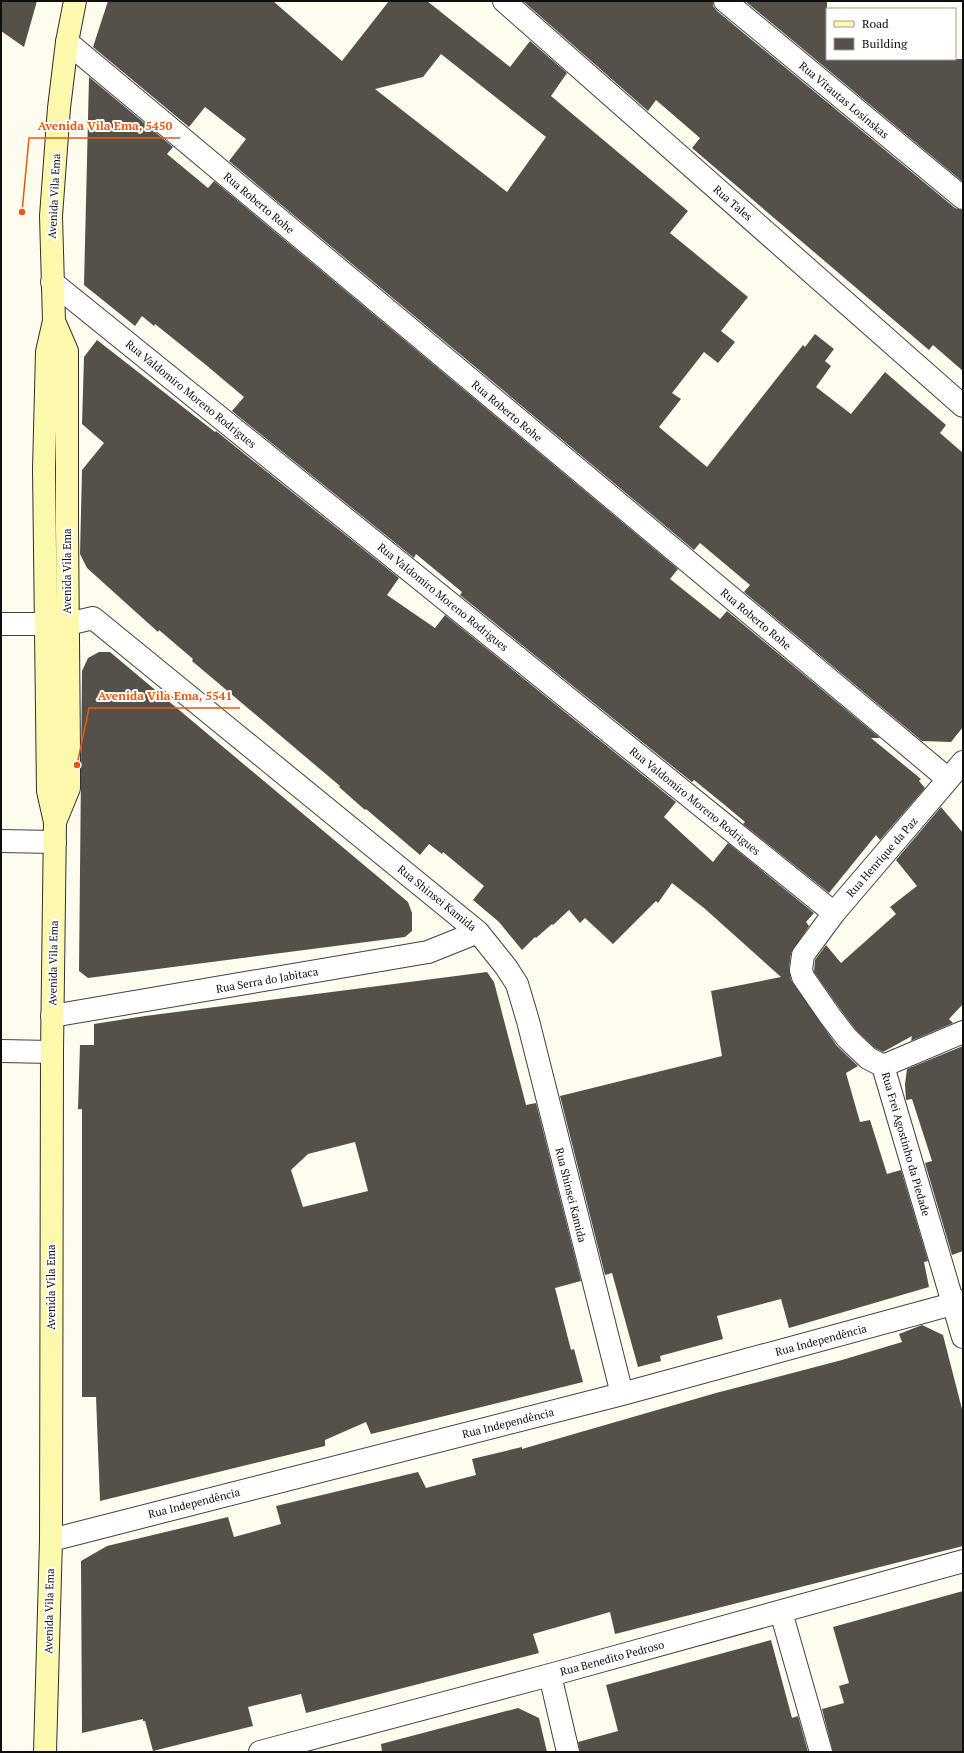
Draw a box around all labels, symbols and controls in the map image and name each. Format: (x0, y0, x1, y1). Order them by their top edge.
legend (826, 8, 956, 60)
text: Road (862, 16, 889, 31)
text: Building (862, 36, 908, 51)
street label: Rua Vitautas Losinskas (796, 58, 892, 142)
callout: Avenida Vila Ema, 5450 (29, 114, 180, 138)
text: Avenida Vila Ema, 5450 (38, 118, 172, 133)
street label: Avenida Vila Ema (45, 153, 63, 239)
street label: Rua Roberto Rohe (221, 169, 298, 237)
street label: Rua Tales (711, 182, 756, 224)
street label: Rua Valdomiro Moreno Rodrigues (123, 337, 259, 451)
street label: Rua Roberto Rohe (469, 377, 546, 445)
street label: Avenida Vila Ema (60, 528, 74, 614)
street label: Rua Valdomiro Moreno Rodrigues (375, 540, 511, 654)
street label: Rua Roberto Rohe (718, 585, 795, 653)
callout: Avenida Vila Ema, 5541 (89, 684, 240, 708)
text: Avenida Vila Ema, 5541 (98, 688, 232, 703)
street label: Rua Valdomiro Moreno Rodrigues (627, 744, 763, 858)
street label: Rua Henrique da Paz (843, 814, 921, 900)
street label: Rua Shinsei Kamida (395, 862, 479, 934)
street label: Avenida Vila Ema (45, 920, 61, 1006)
street label: Rua Serra do Jabitaca (215, 964, 320, 996)
street label: Rua Frei Agostinho da Piedade (879, 1070, 933, 1218)
street label: Rua Shinsei Kamida (552, 1146, 590, 1244)
street label: Avenida Vila Ema (44, 1244, 58, 1330)
street label: Rua Independência (774, 1321, 869, 1359)
street label: Rua Independência (461, 1405, 556, 1441)
street label: Rua Independência (147, 1485, 242, 1521)
street label: Avenida Vila Ema (41, 1568, 57, 1654)
street label: Rua Benedito Pedroso (558, 1637, 666, 1679)

